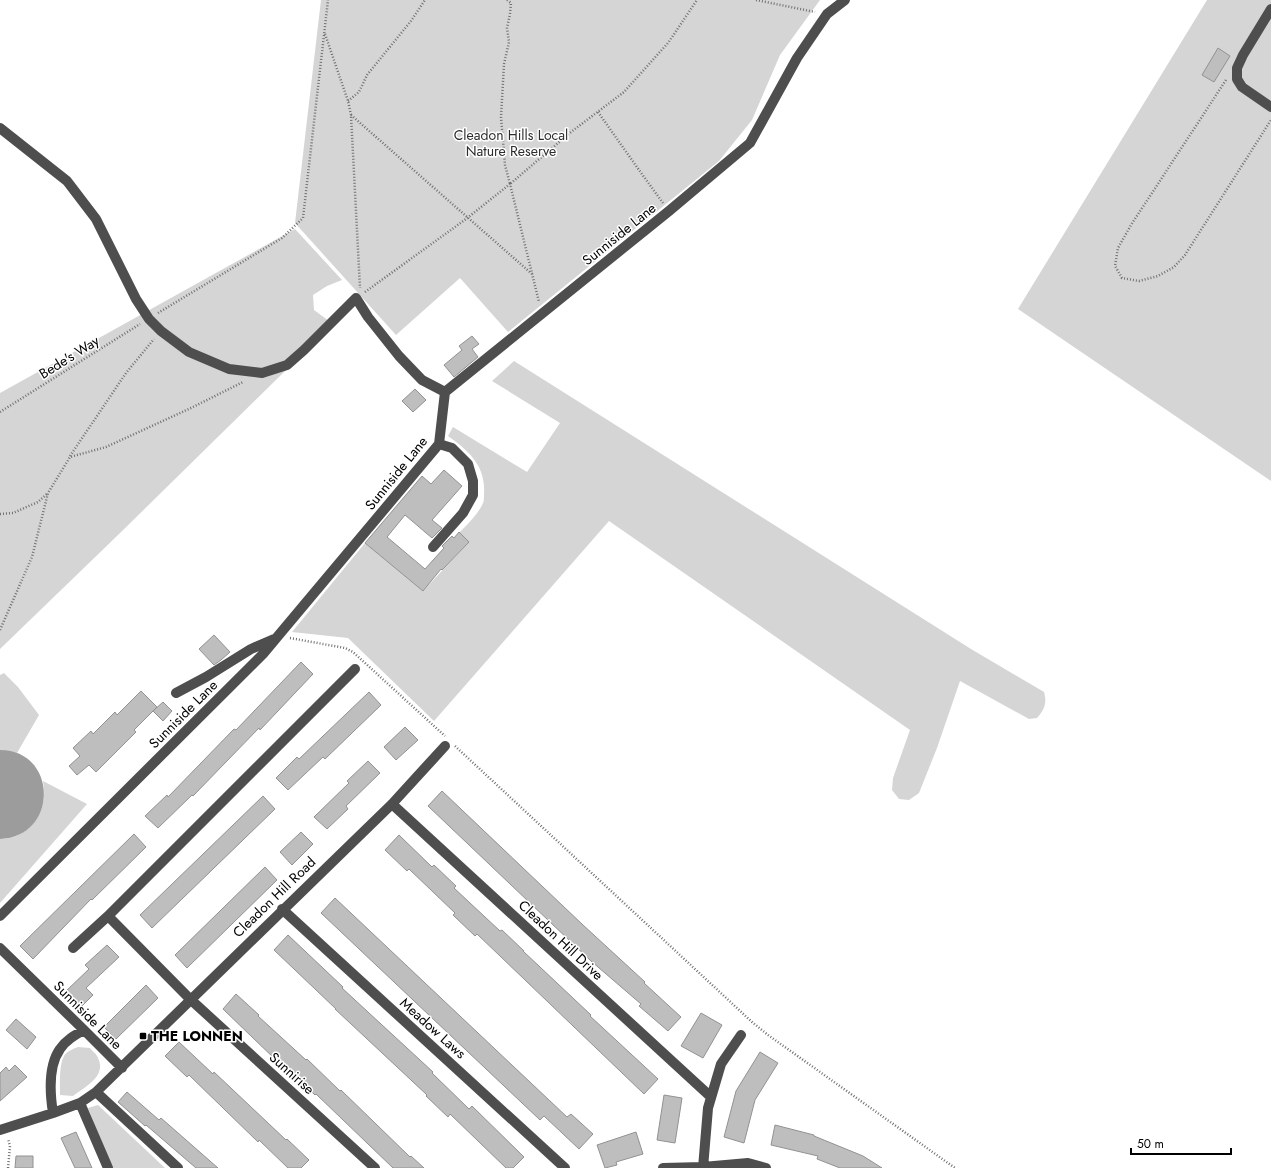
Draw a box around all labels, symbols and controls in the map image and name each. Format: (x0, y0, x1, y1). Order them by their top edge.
park label: Cleadon Hills Local Nature Reserve (454, 125, 568, 161)
street label: Sunniside Lane (578, 198, 660, 270)
street label: Bede's Way (35, 330, 104, 383)
street label: Sunniside Lane (360, 432, 432, 514)
street label: Sunniside Lane (144, 675, 222, 753)
street label: Cleadon Hill Road (228, 852, 320, 942)
street label: Cleadon Hill Drive (514, 895, 608, 985)
street label: Sunniside Lane (49, 976, 127, 1054)
street label: Meadow Laws (396, 993, 471, 1063)
place label: THE LONNEN (151, 1026, 243, 1046)
marker: THE LONNEN (138, 1031, 148, 1041)
street label: Sunnirise (265, 1047, 319, 1099)
scale bar (1131, 1130, 1231, 1156)
text: 50 m (1137, 1135, 1164, 1153)

